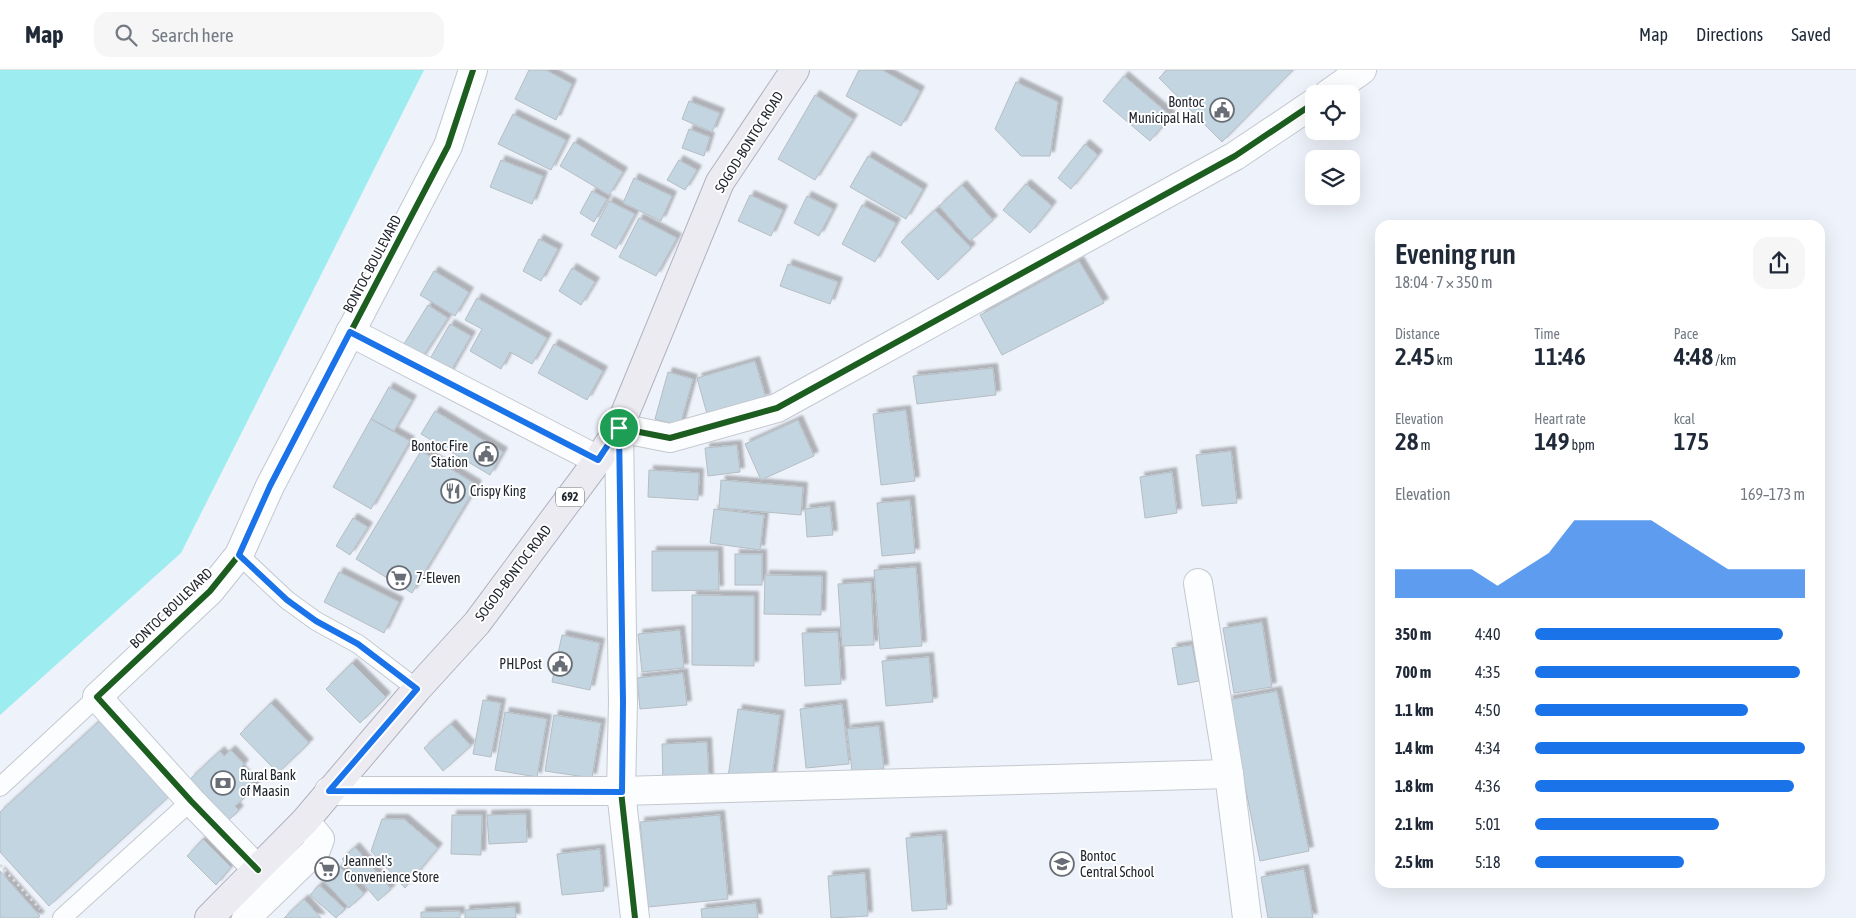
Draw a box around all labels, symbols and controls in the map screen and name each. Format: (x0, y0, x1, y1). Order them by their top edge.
search box (94, 12, 444, 57)
text: Map (25, 21, 64, 48)
icon: search (112, 21, 140, 49)
text: Search here (152, 24, 234, 46)
text: Map (1639, 24, 1668, 45)
text: Directions (1696, 24, 1763, 45)
text: Saved (1791, 24, 1831, 45)
map controls (1305, 85, 1360, 205)
button: locate (1305, 85, 1360, 140)
street label: SOGOD-BONTOC ROAD (711, 88, 787, 195)
place label: Bontoc Municipal Hall (1129, 94, 1205, 126)
public building icon: Bontoc Municipal Hall (1209, 97, 1235, 123)
button: layers (1305, 150, 1360, 205)
street label: BONTOC BOULEVARD (340, 212, 405, 315)
button: share (1753, 237, 1805, 289)
text: Evening run (1395, 238, 1516, 270)
text: 18:04 · 7 × 350 m (1395, 273, 1493, 291)
text: Distance (1395, 326, 1440, 342)
text: Time (1534, 326, 1560, 342)
text: Pace (1674, 326, 1698, 342)
text: 2.45 (1395, 342, 1435, 370)
text: 11:46 (1534, 342, 1586, 370)
text: 4:48 (1674, 342, 1713, 370)
text: km (1435, 352, 1453, 368)
text: /km (1713, 352, 1736, 368)
pin (598, 407, 640, 449)
text: Elevation (1395, 411, 1444, 427)
text: Heart rate (1534, 411, 1586, 427)
text: kcal (1674, 411, 1695, 427)
icon: arrive (605, 414, 633, 442)
text: 28 (1395, 427, 1419, 455)
text: 149 (1534, 427, 1570, 455)
text: 175 (1674, 427, 1709, 455)
text: m (1419, 437, 1431, 453)
text: bpm (1570, 437, 1595, 453)
place label: Bontoc Fire Station (411, 438, 468, 470)
public building icon: Bontoc Fire Station (473, 441, 499, 467)
restaurant icon: Crispy King (440, 478, 466, 504)
place label: Crispy King (470, 483, 526, 499)
text: Elevation (1395, 485, 1450, 503)
text: 169–173 m (1741, 485, 1805, 503)
road number: 692 (556, 488, 584, 507)
street label: SOGOD-BONTOC ROAD (472, 522, 554, 624)
street label: BONTOC BOULEVARD (127, 565, 216, 651)
supermarket icon: 7-Eleven (386, 565, 412, 591)
place label: 7-Eleven (416, 570, 461, 586)
text: 350 m (1395, 625, 1431, 643)
text: 4:40 (1475, 625, 1500, 643)
public building icon: PHLPost (547, 651, 573, 677)
place label: PHLPost (499, 656, 542, 672)
text: 700 m (1395, 663, 1431, 681)
text: 4:35 (1475, 663, 1500, 681)
text: 1.1 km (1395, 701, 1434, 719)
text: 4:50 (1475, 701, 1500, 719)
text: 1.4 km (1395, 739, 1434, 757)
text: 4:34 (1475, 739, 1500, 757)
place label: Rural Bank of Maasin (240, 767, 296, 799)
bank icon: Rural Bank of Maasin (210, 770, 236, 796)
text: 1.8 km (1395, 777, 1434, 795)
text: 4:36 (1475, 777, 1500, 795)
text: 2.1 km (1395, 815, 1434, 833)
text: 5:01 (1475, 815, 1501, 833)
place label: Bontoc Central School (1080, 848, 1154, 880)
school or university icon: Bontoc Central School (1049, 851, 1075, 877)
place label: Jeannel's Convenience Store (344, 853, 439, 885)
text: 2.5 km (1395, 853, 1434, 871)
text: 5:18 (1475, 853, 1500, 871)
supermarket icon: Jeannel's Convenience Store (314, 856, 340, 882)

